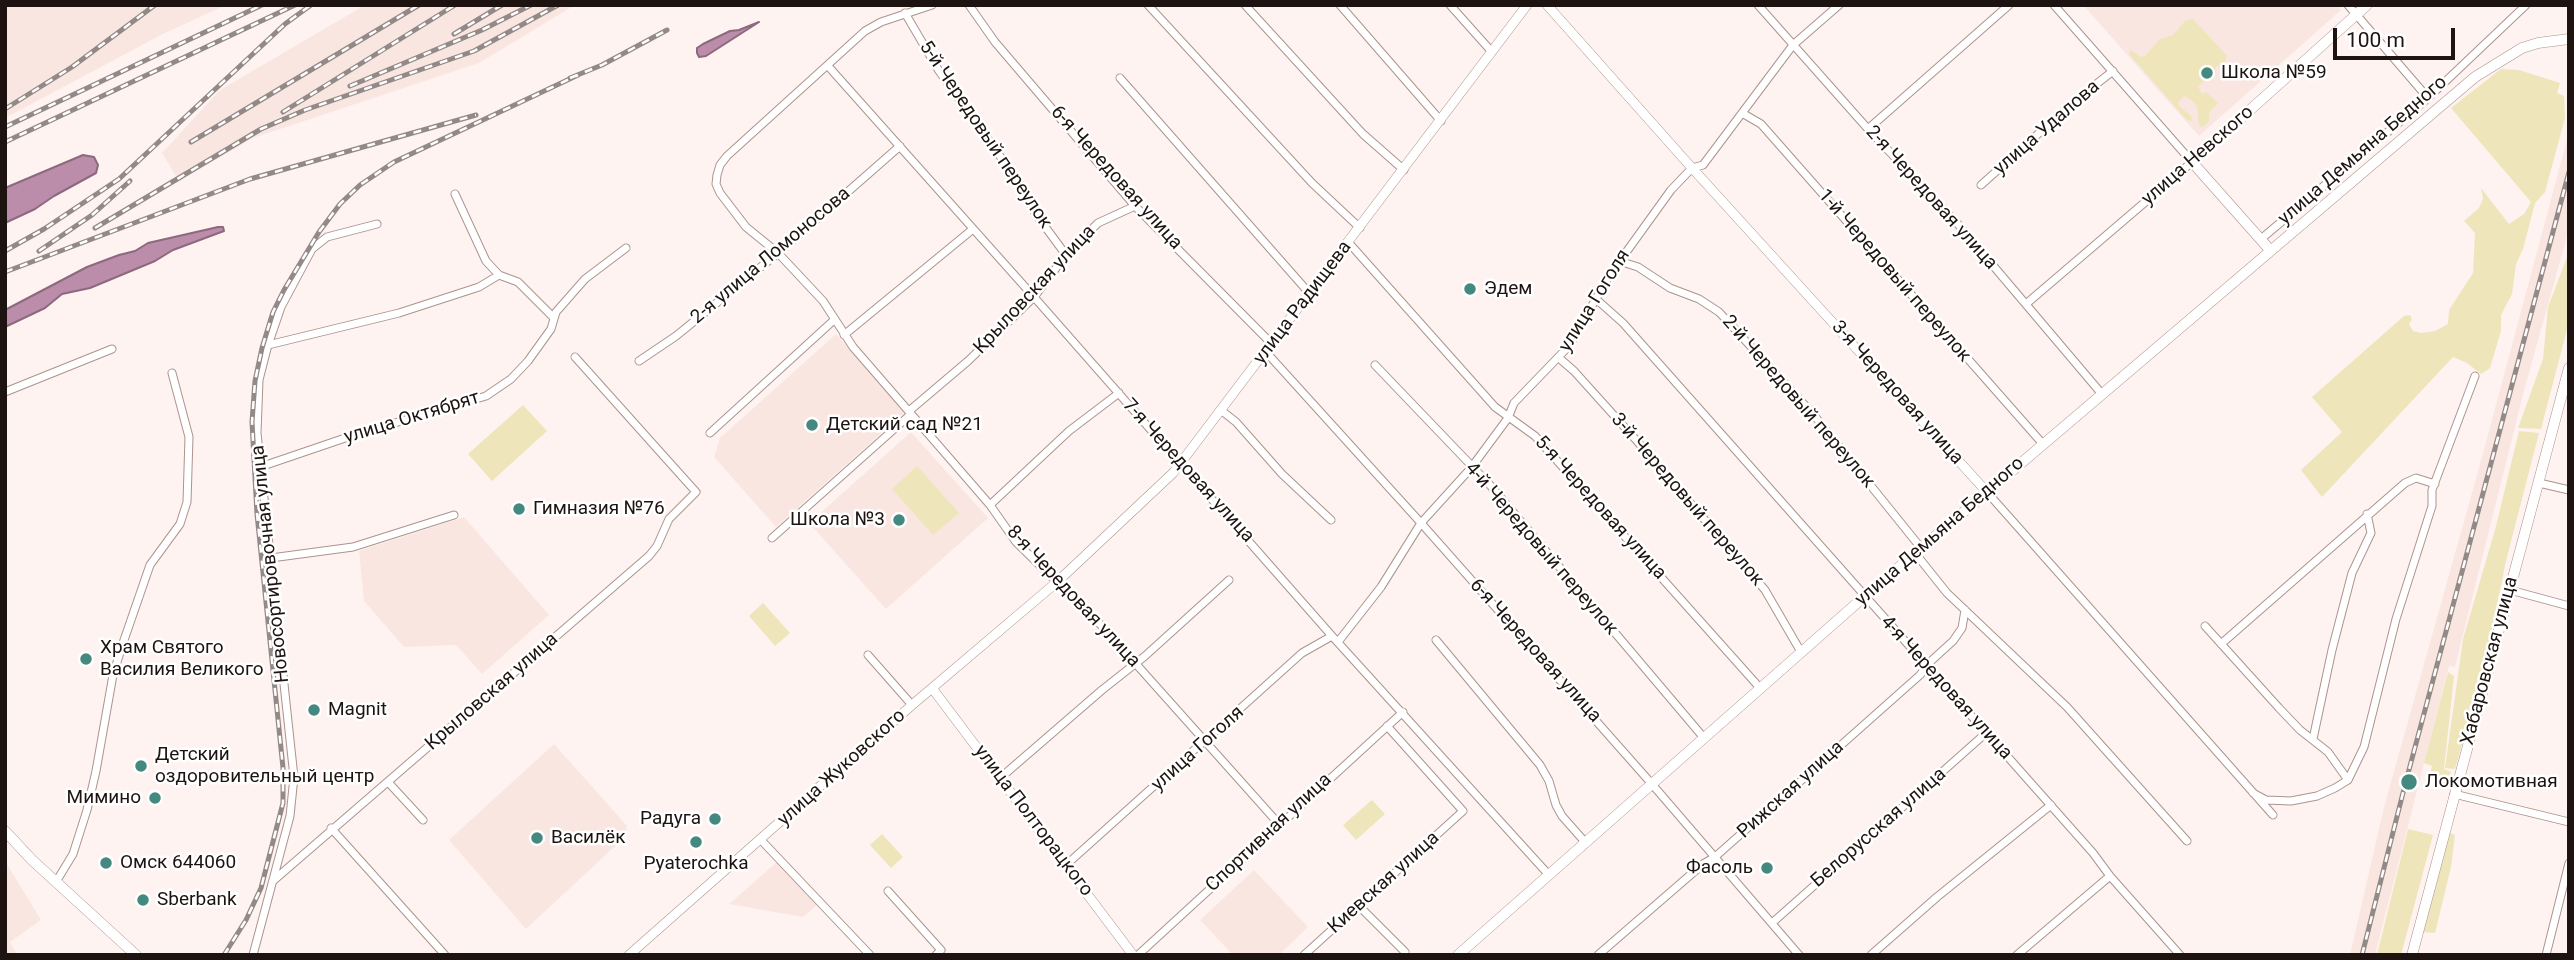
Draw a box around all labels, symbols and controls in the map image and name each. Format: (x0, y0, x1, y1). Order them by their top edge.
scale bar (2336, 14, 2458, 58)
text: 100 m (2346, 28, 2405, 52)
street label: 5-й Чередовый переулок (914, 37, 1056, 233)
place label: Школа №59 (2221, 62, 2327, 84)
marker: Школа №59 (2199, 65, 2215, 81)
street label: улица Демьяна Бедного (2274, 72, 2452, 230)
street label: улица Удалова (1989, 76, 2105, 180)
street label: 6-я Чередовая улица (1045, 101, 1187, 255)
street label: улица Невского (2137, 101, 2259, 211)
street label: 2-я Чередовая улица (1860, 121, 2002, 275)
street label: 2-я улица Ломоносова (687, 183, 855, 329)
street label: 1-й Чередовый переулок (1813, 185, 1975, 367)
street label: Крыловская улица (969, 221, 1101, 359)
street label: улица Радищева (1249, 237, 1357, 369)
street label: улица Гоголя (1554, 246, 1636, 356)
place label: Эдем (1484, 278, 1532, 300)
marker: Эдем (1462, 281, 1478, 297)
street label: 2-й Чередовый переулок (1717, 311, 1879, 493)
street label: 3-я Чередовая улица (1826, 316, 1968, 470)
street label: улица Октябрят (342, 387, 482, 449)
street label: 7-я Чередовая улица (1117, 394, 1259, 548)
street label: 3-й Чередовый переулок (1606, 409, 1768, 591)
place label: Детский сад №21 (826, 414, 983, 436)
marker: Детский сад №21 (804, 417, 820, 433)
street label: 5-я Чередовая улица (1529, 431, 1671, 585)
street label: Новосортировочная улица (247, 444, 295, 684)
street label: улица Демьяна Бедного (1851, 453, 2029, 611)
street label: 4-й Чередовый переулок (1460, 458, 1622, 640)
place label: Гимназия №76 (533, 498, 665, 520)
marker: Гимназия №76 (511, 501, 527, 517)
place label: Школа №3 (790, 509, 885, 531)
marker: Школа №3 (891, 512, 907, 528)
street label: 8-я Чередовая улица (1001, 521, 1145, 673)
street label: 6-я Чередовая улица (1464, 574, 1606, 728)
street label: Хабаровская улица (2457, 574, 2523, 748)
street label: 4-я Чередовая улица (1875, 611, 2017, 765)
street label: Крыловская улица (421, 628, 563, 756)
place label: Храм Святого Василия Великого (100, 637, 264, 681)
marker: Храм Святого Василия Великого (78, 651, 94, 667)
place label: Magnit (328, 699, 387, 721)
marker: Magnit (306, 702, 322, 718)
street label: улица Гоголя (1147, 702, 1249, 796)
street label: улица Жуковского (773, 705, 911, 831)
street label: Рижская улица (1733, 736, 1849, 844)
street label: улица Полторацкого (969, 741, 1097, 901)
place label: Детский оздоровительный центр (155, 744, 374, 788)
marker: Детский оздоровительный центр (133, 758, 149, 774)
street label: Белорусская улица (1807, 763, 1951, 893)
street label: Спортивная улица (1201, 769, 1337, 897)
place label: Локомотивная (2425, 771, 2558, 793)
marker: Локомотивная (2399, 772, 2419, 792)
place label: Мимино (67, 787, 141, 809)
marker: Мимино (147, 790, 163, 806)
place label: Радуга (640, 808, 701, 830)
marker: Радуга (707, 811, 723, 827)
place label: Василёк (551, 827, 625, 849)
street label: Киевская улица (1324, 827, 1444, 939)
marker: Василёк (529, 830, 545, 846)
marker: Pyaterochka (688, 834, 704, 850)
place label: Омск 644060 (120, 852, 236, 874)
place label: Pyaterochka (643, 853, 749, 875)
marker: Омск 644060 (98, 855, 114, 871)
place label: Фасоль (1686, 857, 1753, 879)
marker: Фасоль (1759, 860, 1775, 876)
place label: Sberbank (157, 889, 237, 911)
marker: Sberbank (135, 892, 151, 908)

